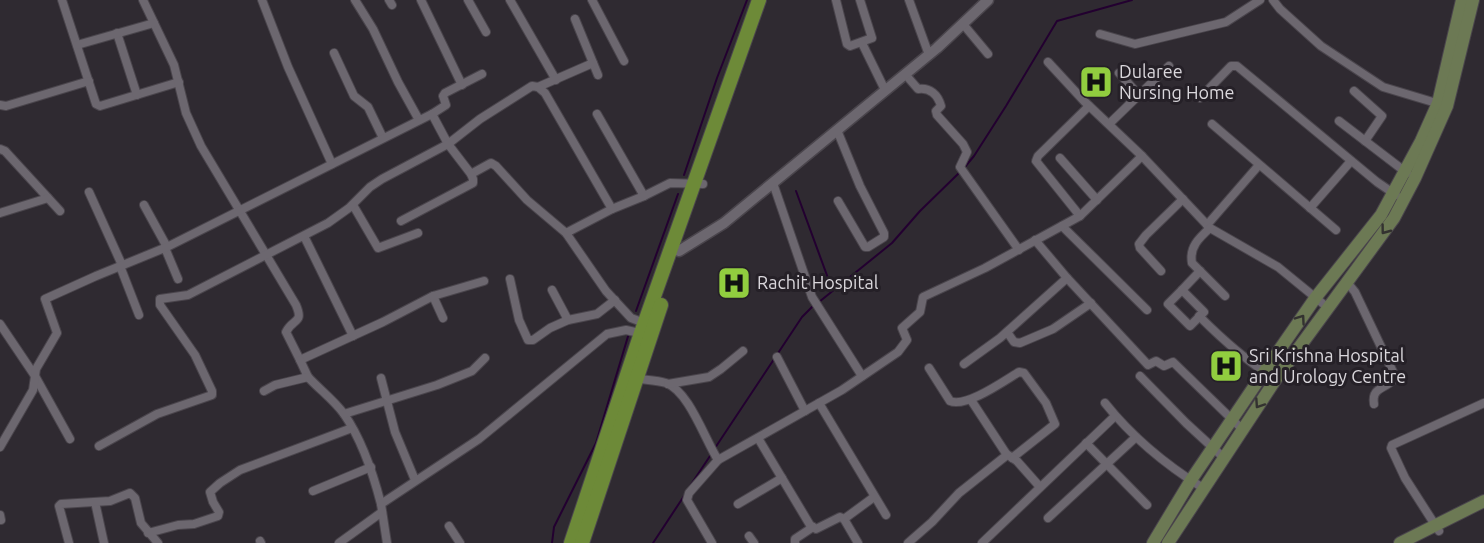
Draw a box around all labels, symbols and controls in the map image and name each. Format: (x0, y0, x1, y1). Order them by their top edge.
place label: Dularee Nursing Home (1119, 61, 1234, 102)
hospital icon: Dularee Nursing Home (1078, 64, 1114, 100)
one-way arrow (1382, 223, 1393, 234)
hospital icon: Rachit Hospital (716, 265, 752, 301)
place label: Rachit Hospital (757, 272, 879, 292)
one-way arrow (1294, 315, 1305, 326)
place label: Sri Krishna Hospital and Urology Centre (1249, 345, 1406, 386)
hospital icon: Sri Krishna Hospital and Urology Centre (1208, 348, 1244, 384)
one-way arrow (1255, 398, 1266, 409)

